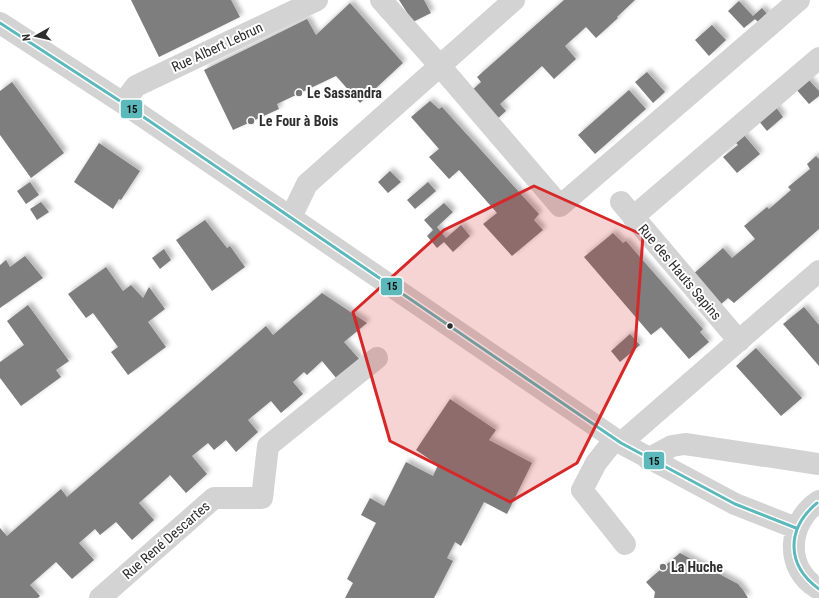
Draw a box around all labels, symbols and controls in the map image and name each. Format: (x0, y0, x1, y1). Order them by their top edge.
north arrow (16, 16, 56, 56)
street label: Rue Albert Lebrun (169, 19, 265, 75)
text: N (20, 33, 33, 42)
place label: Le Sassandra (307, 85, 382, 101)
marker: Le Sassandra (294, 88, 304, 98)
line badge: 15 (120, 99, 143, 119)
text: 15 (126, 103, 138, 116)
place label: Le Four à Bois (259, 113, 338, 129)
marker: Le Four à Bois (246, 116, 256, 126)
street label: Rue des Hauts Sapins (635, 221, 725, 323)
line badge: 15 (380, 277, 403, 296)
text: 15 (386, 280, 398, 293)
unlabelled marker (445, 321, 455, 331)
line badge: 15 (643, 451, 665, 470)
text: 15 (648, 455, 660, 468)
street label: Rue René Descartes (119, 498, 213, 582)
place label: La Huche (671, 559, 723, 575)
marker: La Huche (658, 562, 668, 572)

